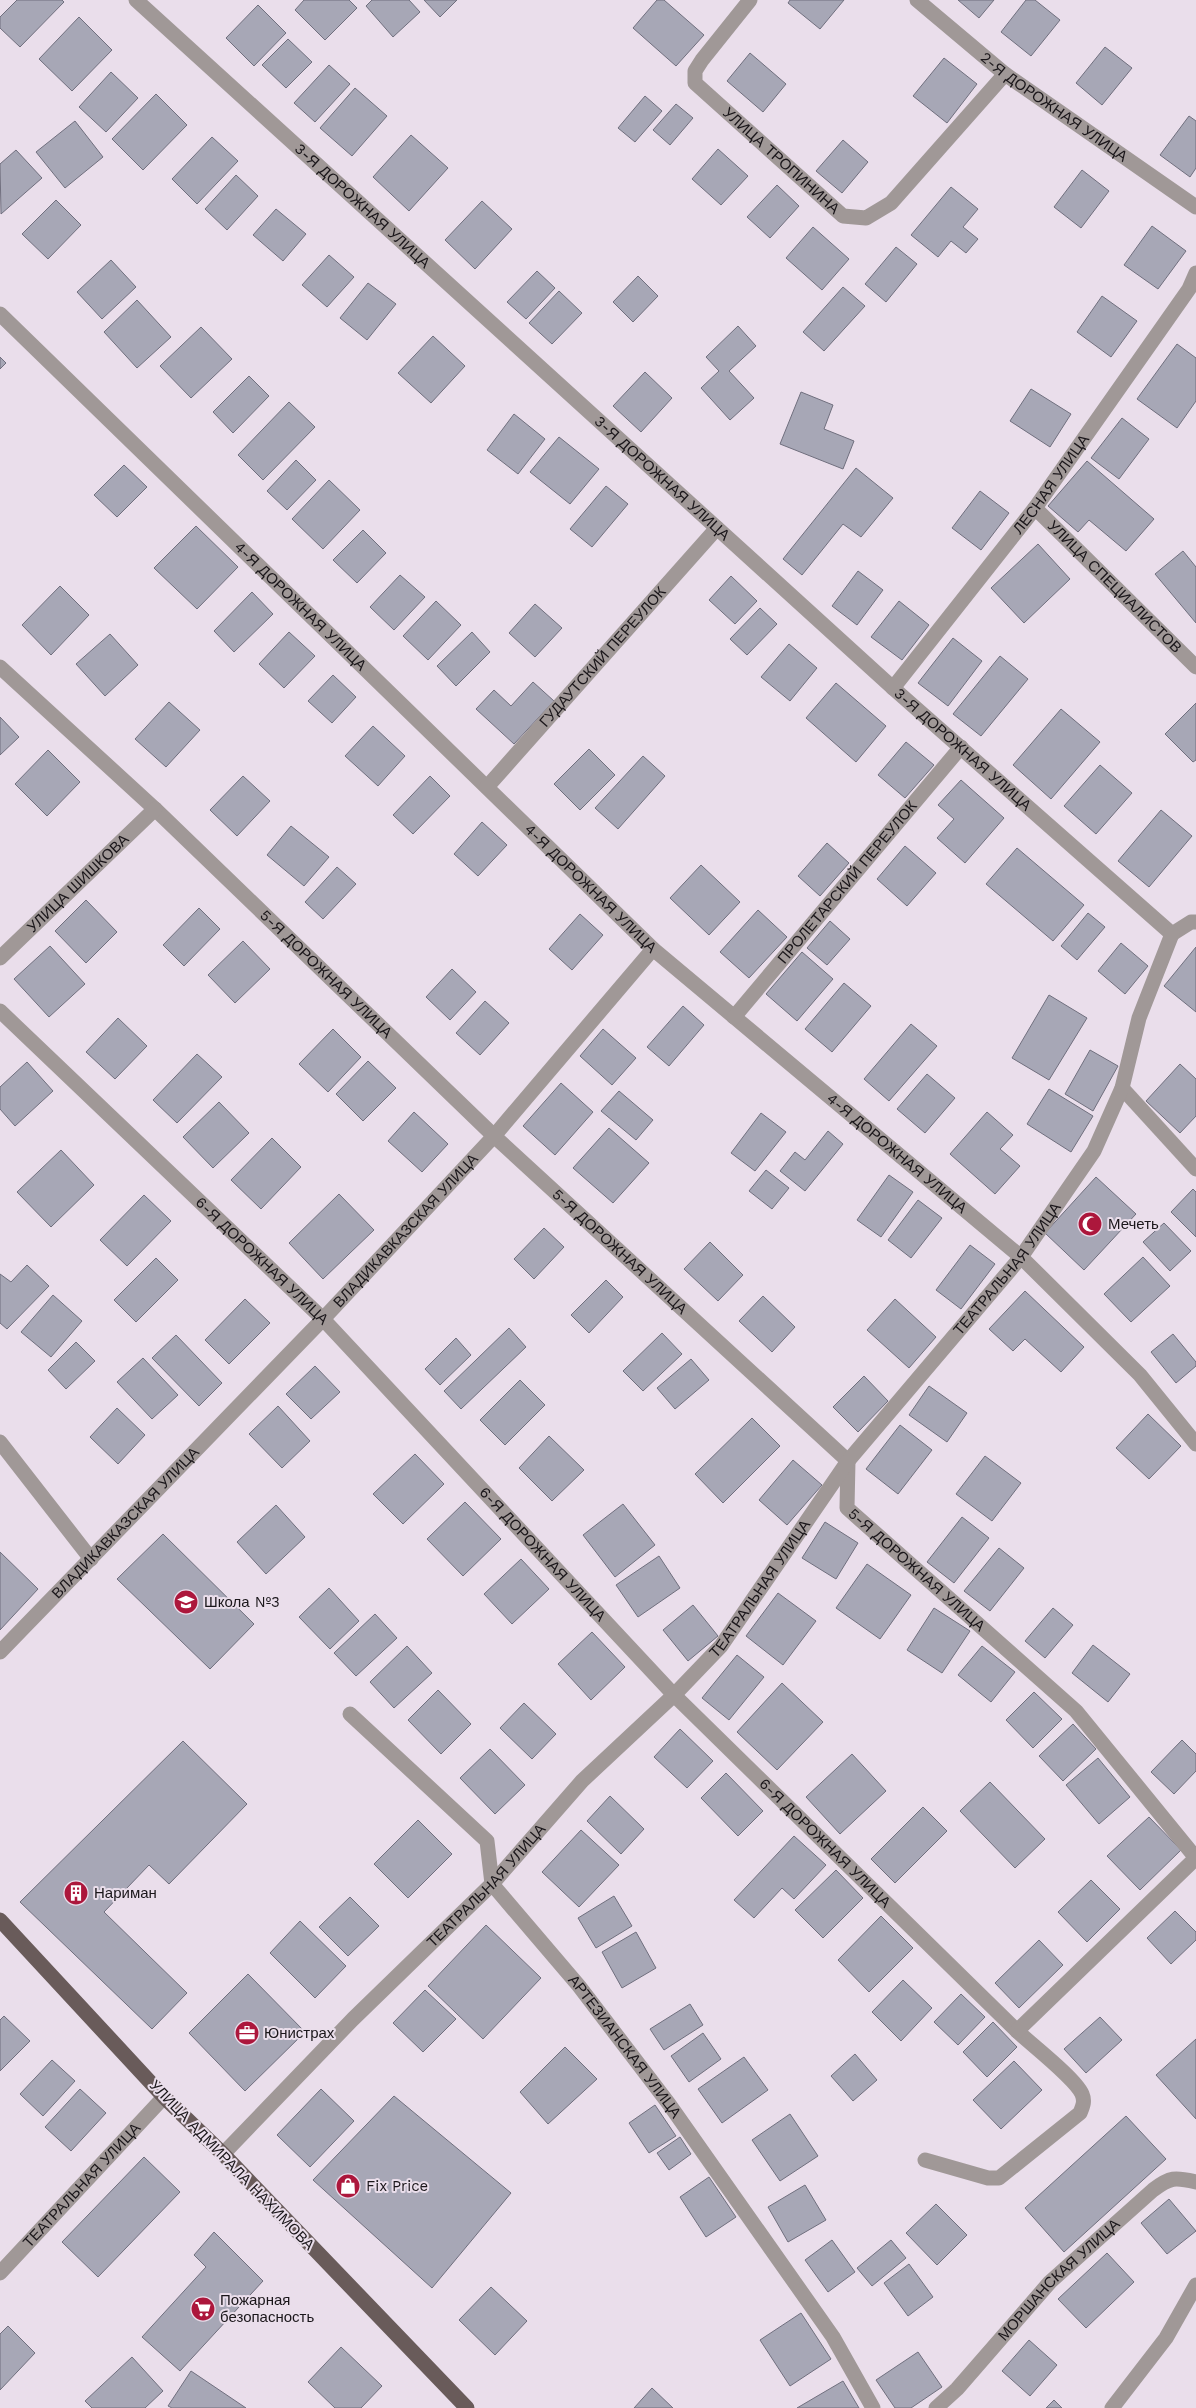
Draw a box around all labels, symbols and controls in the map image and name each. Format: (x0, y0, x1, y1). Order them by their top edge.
street label: 2-Я ДОРОЖНАЯ УЛИЦА (977, 48, 1131, 166)
street label: УЛИЦА ТРОПИНИНА (719, 104, 843, 218)
street label: 3-Я ДОРОЖНАЯ УЛИЦА (291, 140, 434, 272)
street label: 3-Я ДОРОЖНАЯ УЛИЦА (591, 412, 734, 544)
street label: ЛЕСНАЯ УЛИЦА (1009, 431, 1093, 537)
street label: УЛИЦА СПЕЦИАЛИСТОВ (1044, 517, 1185, 657)
street label: 4-Я ДОРОЖНАЯ УЛИЦА (231, 538, 370, 674)
street label: ГУДАУТСКИЙ ПЕРЕУЛОК (536, 583, 670, 731)
street label: 3-Я ДОРОЖНАЯ УЛИЦА (891, 684, 1035, 815)
street label: ПРОЛЕТАРСКИЙ ПЕРЕУЛОК (774, 797, 921, 967)
street label: 4-Я ДОРОЖНАЯ УЛИЦА (521, 820, 661, 957)
street label: УЛИЦА ШИШКОВА (23, 830, 132, 936)
street label: 5-Я ДОРОЖНАЯ УЛИЦА (256, 906, 396, 1042)
street label: 4-Я ДОРОЖНАЯ УЛИЦА (823, 1089, 971, 1217)
street label: ВЛАДИКАВКАЗСКАЯ УЛИЦА (330, 1150, 482, 1311)
street label: 5-Я ДОРОЖНАЯ УЛИЦА (549, 1185, 691, 1318)
street label: 6-Я ДОРОЖНАЯ УЛИЦА (192, 1193, 332, 1328)
street label: ТЕАТРАЛЬНАЯ УЛИЦА (950, 1199, 1065, 1339)
mosque icon: Мечеть (1077, 1211, 1103, 1237)
place label: Мечеть (1108, 1215, 1159, 1233)
street label: ВЛАДИКАВКАЗСКАЯ УЛИЦА (48, 1443, 203, 1602)
street label: 6-Я ДОРОЖНАЯ УЛИЦА (476, 1483, 610, 1625)
street label: 5-Я ДОРОЖНАЯ УЛИЦА (845, 1504, 989, 1635)
street label: ТЕАТРАЛЬНАЯ УЛИЦА (706, 1516, 814, 1661)
school or university icon: Школа №3 (173, 1589, 199, 1615)
place label: Школа №3 (204, 1593, 280, 1611)
street label: 6-Я ДОРОЖНАЯ УЛИЦА (755, 1774, 895, 1911)
street label: ТЕАТРАЛЬНАЯ УЛИЦА (423, 1820, 549, 1951)
building icon: Нариман (63, 1880, 89, 1906)
place label: Нариман (94, 1884, 157, 1902)
street label: АРТЕЗИАНСКАЯ УЛИЦА (564, 1971, 685, 2122)
office icon: Юнистрах (234, 2020, 260, 2046)
place label: Юнистрах (264, 2024, 335, 2042)
street label: УЛИЦА АДМИРАЛА НАХИМОВА (146, 2076, 318, 2254)
street label: ТЕАТРАЛЬНАЯ УЛИЦА (19, 2119, 144, 2251)
shop icon: Fix Price (335, 2173, 361, 2199)
place label: Fix Price (366, 2177, 428, 2195)
street label: МОРШАНСКАЯ УЛИЦА (994, 2215, 1123, 2344)
place label: Пожарная безопасность (220, 2291, 314, 2326)
supermarket icon: Пожарная безопасность (190, 2296, 216, 2322)

